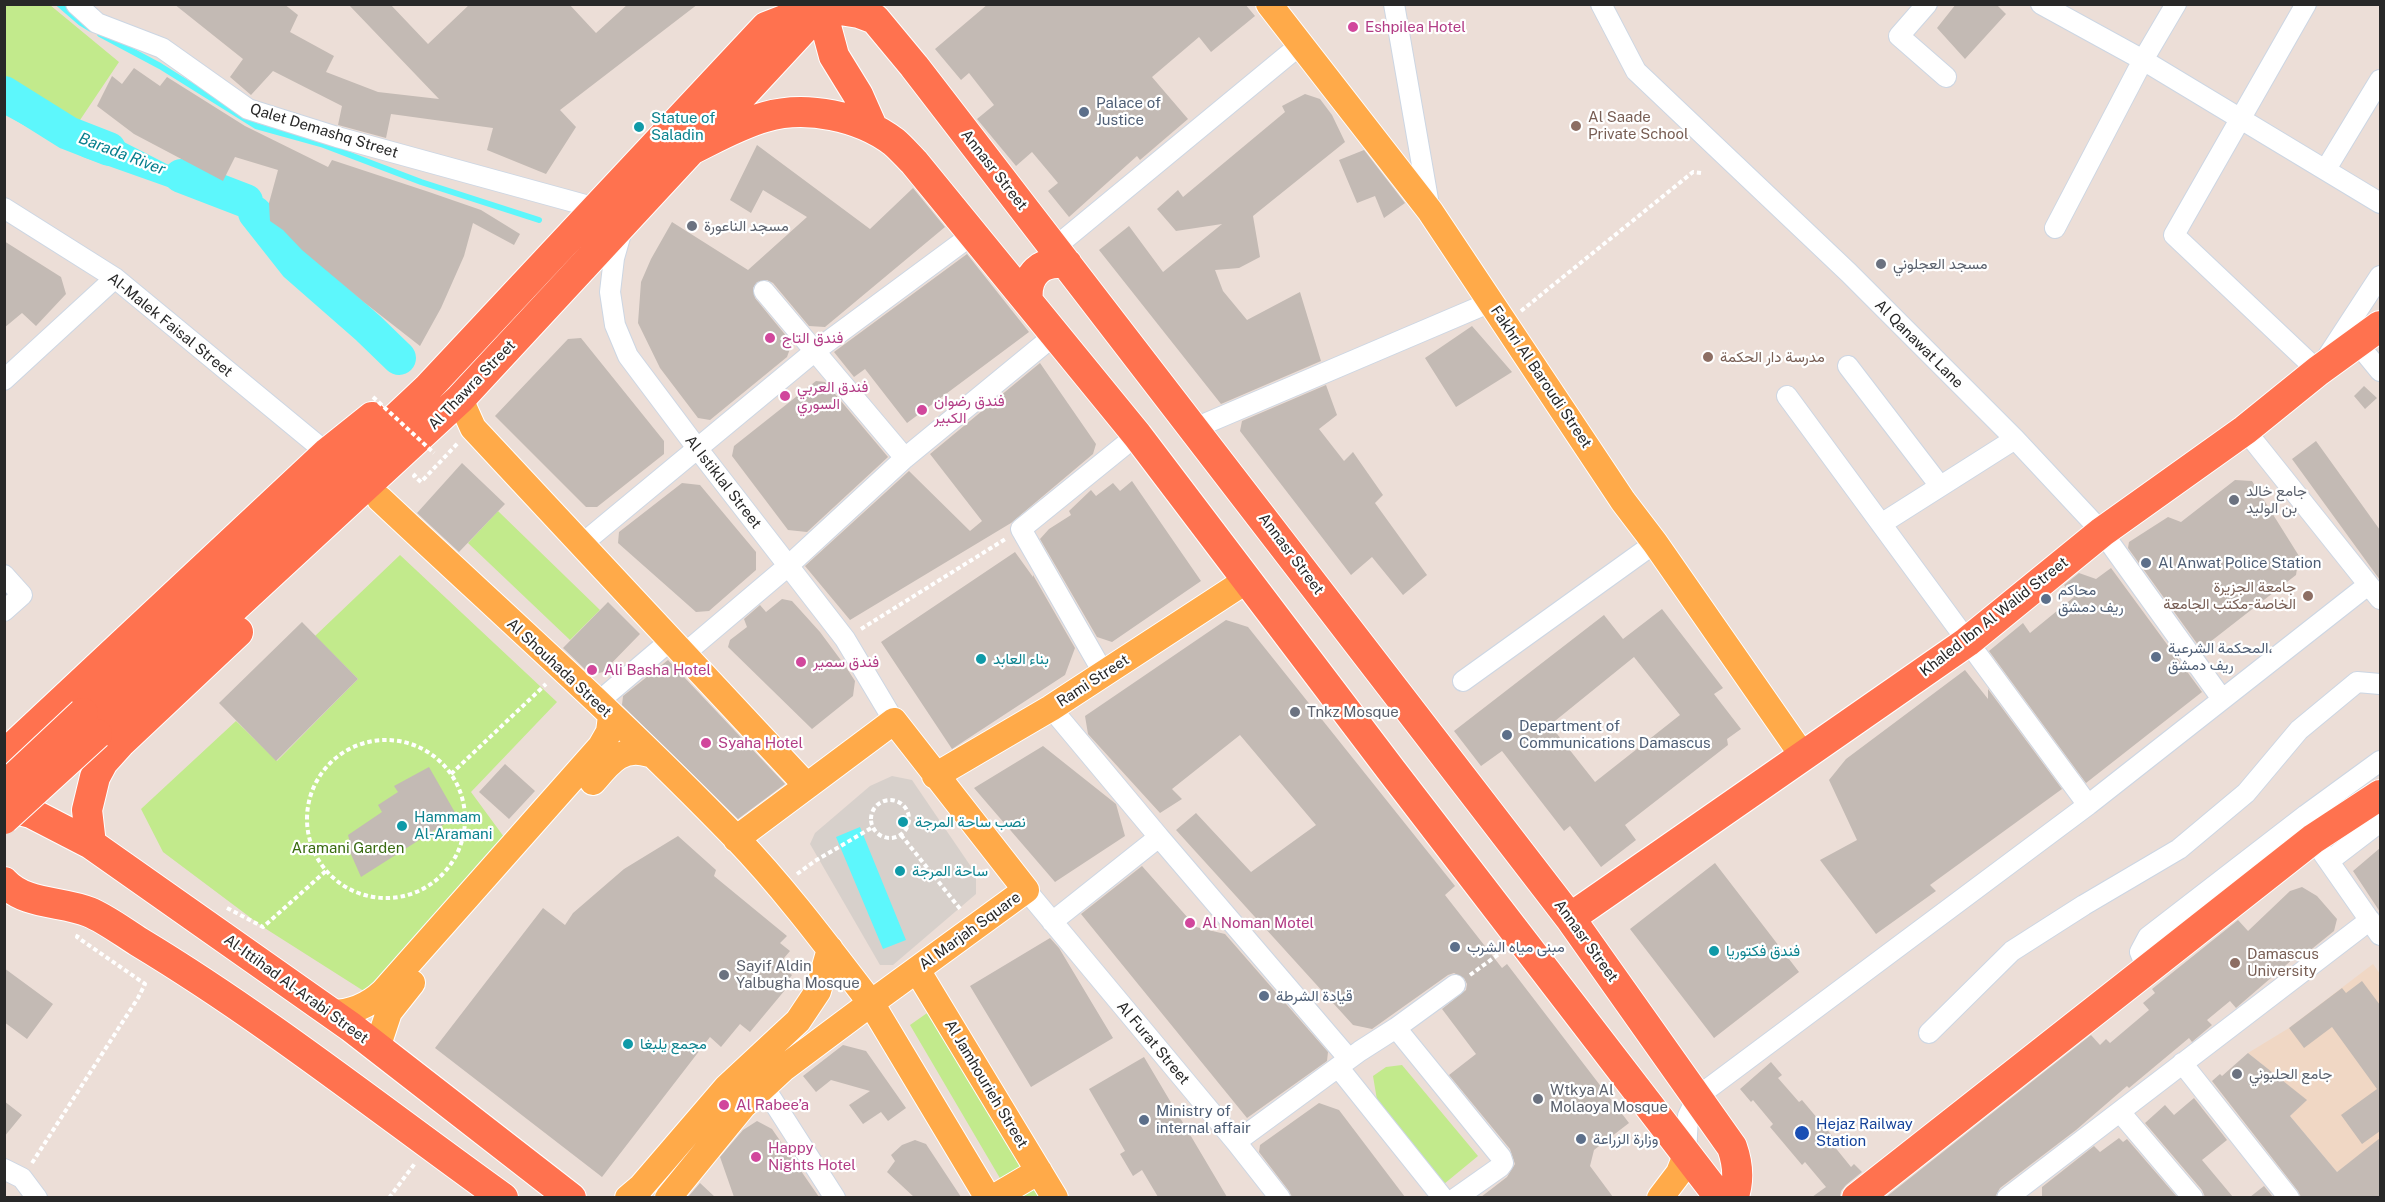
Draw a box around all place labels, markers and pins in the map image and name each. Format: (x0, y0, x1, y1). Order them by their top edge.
place label: Eshpilea Hotel (1365, 18, 1466, 36)
marker: Eshpilea Hotel (1346, 20, 1360, 34)
place label: Palace of Justice (1096, 94, 1161, 129)
marker: Palace of Justice (1077, 105, 1091, 119)
place label: Al Saade Private School (1588, 108, 1689, 143)
place label: Statue of Saladin (651, 109, 715, 144)
marker: Al Saade Private School (1569, 119, 1583, 133)
marker: Statue of Saladin (632, 120, 646, 134)
place label: مسجد الناعورة (704, 217, 789, 235)
marker: مسجد الناعورة (685, 219, 699, 233)
place label: مسجد العجلوني (1893, 255, 1988, 273)
marker: مسجد العجلوني (1874, 257, 1888, 271)
place label: فندق التاج (782, 329, 843, 347)
marker: فندق التاج (763, 331, 777, 345)
place label: مدرسة دار الحكمة (1720, 348, 1825, 366)
marker: مدرسة دار الحكمة (1701, 350, 1715, 364)
place label: فندق العربي السوري (797, 378, 868, 413)
marker: فندق العربي السوري (778, 389, 792, 403)
place label: فندق رضوان الكبير (934, 392, 1005, 427)
marker: فندق رضوان الكبير (915, 403, 929, 417)
place label: جامع خالد بن الوليد (2246, 482, 2307, 517)
marker: جامع خالد بن الوليد (2227, 493, 2241, 507)
place label: Al Anwat Police Station (2158, 554, 2321, 572)
marker: Al Anwat Police Station (2139, 556, 2153, 570)
place label: جامعة الجزيرة الخاصة-مكتب الجامعة (2163, 578, 2296, 613)
place label: محاكم ريف دمشق (2058, 581, 2124, 616)
marker: جامعة الجزيرة الخاصة-مكتب الجامعة (2301, 589, 2315, 603)
marker: محاكم ريف دمشق (2039, 592, 2053, 606)
place label: المحكمة الشرعية، ريف دمشق (2168, 639, 2273, 674)
place label: بناء العابد (993, 650, 1049, 668)
marker: المحكمة الشرعية، ريف دمشق (2149, 650, 2163, 664)
marker: بناء العابد (974, 652, 988, 666)
place label: فندق سمير (813, 653, 879, 671)
marker: فندق سمير (794, 655, 808, 669)
place label: Ali Basha Hotel (604, 661, 711, 679)
marker: Ali Basha Hotel (585, 663, 599, 677)
place label: Tnkz Mosque (1307, 703, 1399, 721)
marker: Tnkz Mosque (1288, 705, 1302, 719)
place label: Department of Communications Damascus (1519, 717, 1711, 752)
marker: Department of Communications Damascus (1500, 728, 1514, 742)
place label: Syaha Hotel (718, 734, 803, 752)
marker: Syaha Hotel (699, 736, 713, 750)
place label: Hammam Al-Aramani (414, 808, 492, 843)
place label: نصب ساحة المرجة (915, 813, 1026, 831)
marker: نصب ساحة المرجة (896, 815, 910, 829)
marker: Hammam Al-Aramani (395, 819, 409, 833)
place label: ساحة المرجة (912, 862, 988, 880)
marker: ساحة المرجة (893, 864, 907, 878)
place label: Al Noman Motel (1202, 914, 1314, 932)
marker: Al Noman Motel (1183, 916, 1197, 930)
place label: مبنى مياه الشرب (1467, 938, 1565, 956)
marker: مبنى مياه الشرب (1448, 940, 1462, 954)
place label: فندق فكتوريا (1726, 942, 1800, 960)
marker: فندق فكتوريا (1707, 944, 1721, 958)
place label: Damascus University (2247, 945, 2319, 980)
marker: Damascus University (2228, 956, 2242, 970)
place label: Sayif Aldin Yalbugha Mosque (736, 957, 860, 992)
marker: Sayif Aldin Yalbugha Mosque (717, 968, 731, 982)
place label: قيادة الشرطة (1276, 987, 1353, 1005)
marker: قيادة الشرطة (1257, 989, 1271, 1003)
place label: مجمع يلبغا (640, 1035, 707, 1053)
marker: مجمع يلبغا (621, 1037, 635, 1051)
place label: جامع الحلبوني (2249, 1065, 2332, 1083)
marker: جامع الحلبوني (2230, 1067, 2244, 1081)
place label: Wtkya Al Molaoya Mosque (1550, 1081, 1668, 1116)
marker: Wtkya Al Molaoya Mosque (1531, 1092, 1545, 1106)
place label: Al Rabee’a (736, 1096, 809, 1114)
marker: Al Rabee’a (717, 1098, 731, 1112)
place label: Ministry of internal affair (1156, 1102, 1251, 1137)
marker: Ministry of internal affair (1137, 1113, 1151, 1127)
place label: Hejaz Railway Station (1816, 1115, 1913, 1150)
marker: Hejaz Railway Station (1793, 1124, 1811, 1142)
place label: وزارة الزراعة (1593, 1130, 1658, 1148)
marker: وزارة الزراعة (1574, 1132, 1588, 1146)
place label: Happy Nights Hotel (768, 1139, 856, 1174)
marker: Happy Nights Hotel (749, 1150, 763, 1164)

